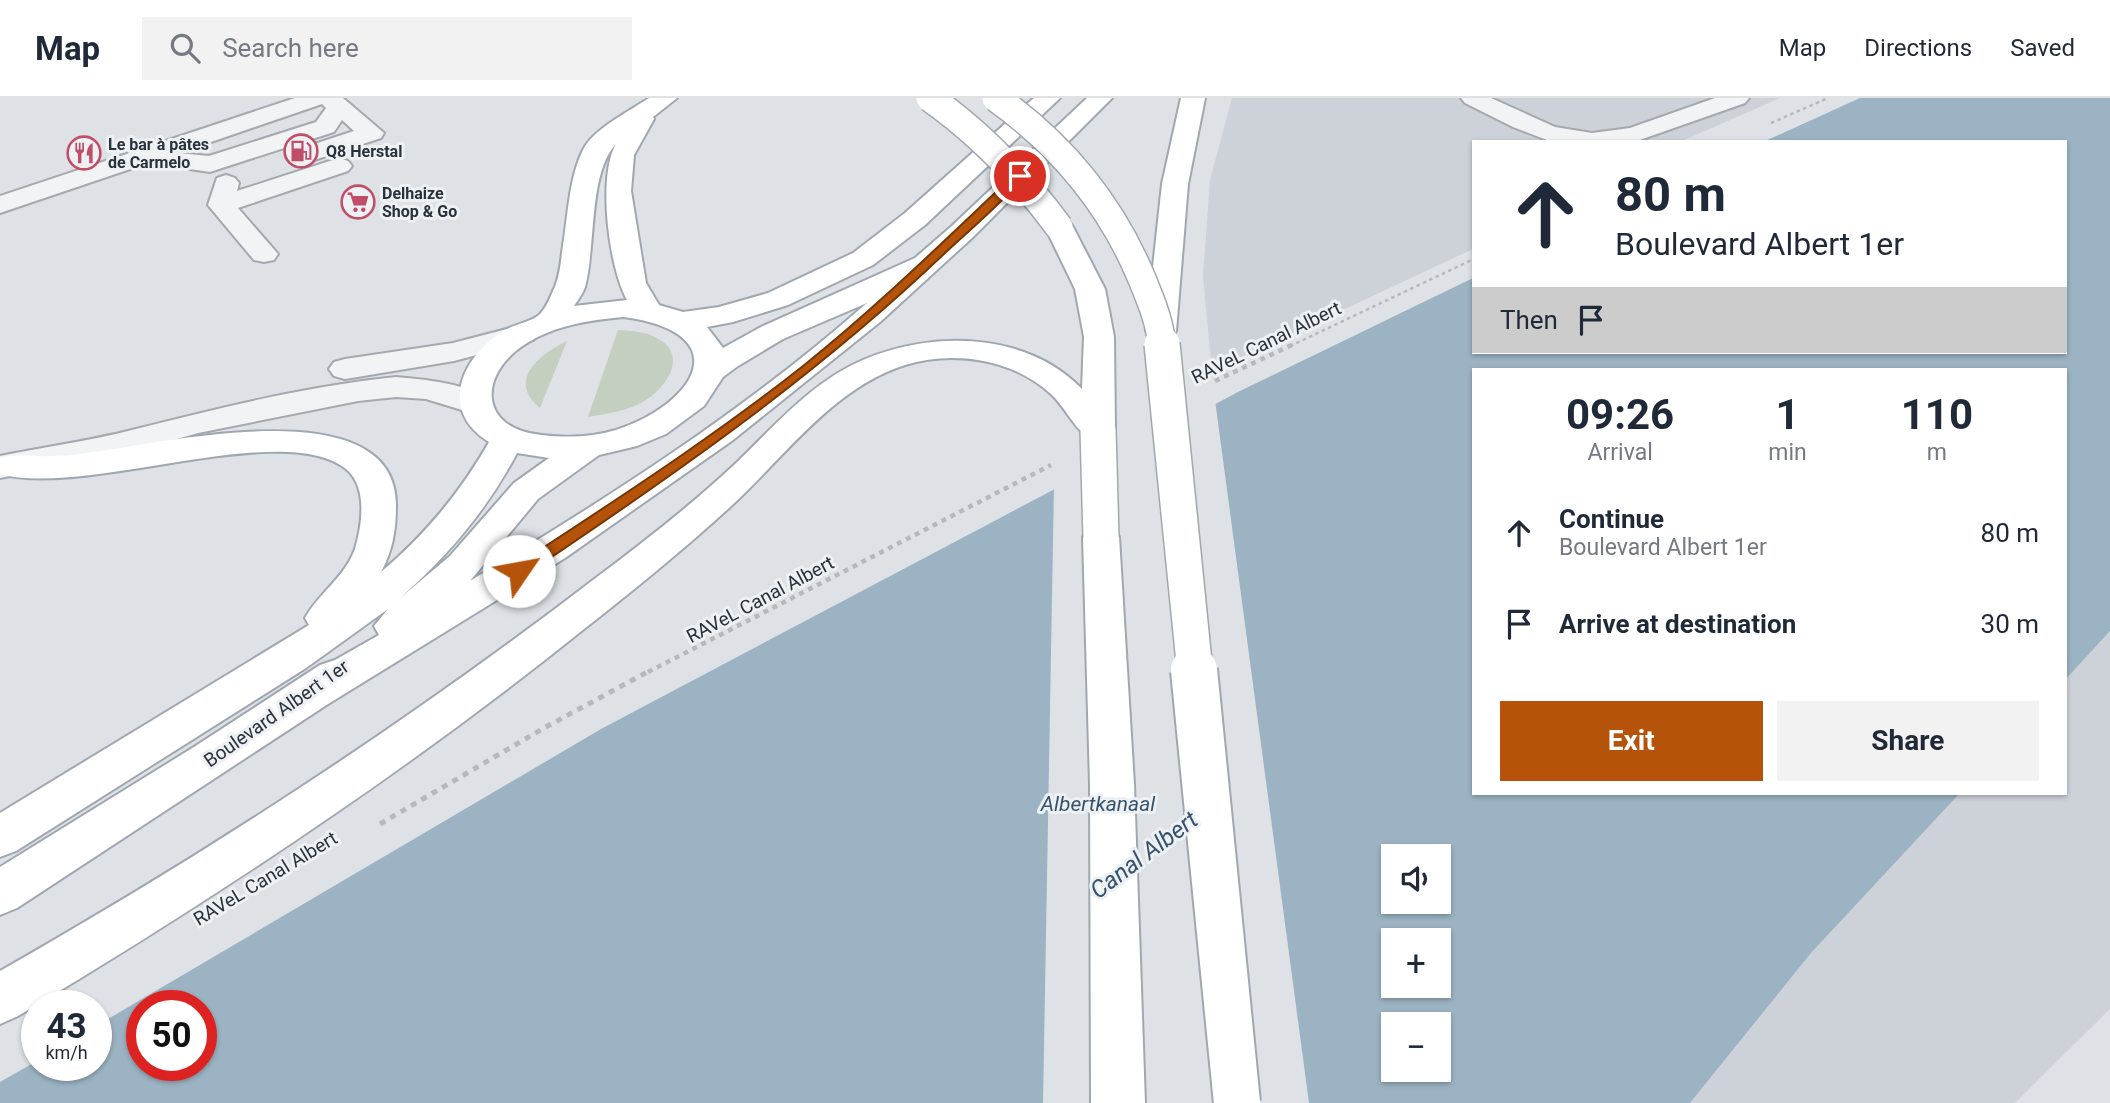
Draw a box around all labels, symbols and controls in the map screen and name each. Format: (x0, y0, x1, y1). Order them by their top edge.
search box (142, 17, 632, 80)
text: Map (35, 29, 100, 68)
icon: search (166, 29, 204, 67)
text: Search here (222, 33, 359, 63)
text: Map (1779, 34, 1826, 62)
text: Directions (1864, 34, 1972, 62)
text: Saved (2010, 34, 2075, 62)
fuel station icon: Q8 Herstal (282, 132, 320, 170)
restaurant icon: Le bar à pâtes de Carmelo (65, 134, 103, 172)
place label: Le bar à pâtes de Carmelo (108, 135, 209, 172)
place label: Q8 Herstal (326, 142, 402, 161)
pin (990, 146, 1050, 206)
icon: arrive (1001, 157, 1039, 195)
text: 80 m (1615, 166, 1726, 223)
icon: ahead (1500, 168, 1591, 259)
supermarket icon: Delhaize Shop & Go (339, 183, 377, 221)
place label: Delhaize Shop & Go (382, 184, 457, 221)
text: Boulevard Albert 1er (1615, 225, 1904, 263)
street label: RAVeL Canal Albert (1188, 296, 1345, 389)
icon: arrive (1572, 301, 1610, 339)
text: Then (1500, 305, 1558, 335)
text: 09:26 (1566, 390, 1674, 439)
text: 1 (1775, 390, 1800, 439)
text: 110 (1901, 390, 1973, 439)
text: Arrival (1587, 439, 1653, 466)
text: min (1768, 439, 1807, 466)
text: m (1927, 439, 1947, 466)
text: Continue (1559, 504, 1664, 534)
icon: ahead (1500, 514, 1538, 552)
text: 80 m (1981, 518, 2039, 548)
position arrow (482, 534, 556, 608)
text: Boulevard Albert 1er (1559, 534, 1767, 561)
street label: RAVeL Canal Albert (683, 551, 838, 648)
icon: arrive (1500, 605, 1538, 643)
text: Arrive at destination (1559, 609, 1796, 639)
text: 30 m (1981, 609, 2039, 639)
street label: Boulevard Albert 1er (199, 654, 354, 772)
button: Exit (1500, 701, 1763, 781)
button: Share (1777, 701, 2039, 781)
water label: Albertkanaal (1040, 792, 1156, 816)
water label: Canal Albert (1085, 805, 1204, 904)
street label: RAVeL Canal Albert (189, 826, 341, 930)
map controls (1381, 844, 1451, 1082)
button: sound (1381, 844, 1451, 914)
button: + (1381, 928, 1451, 998)
speed limit sign: 50 (126, 990, 217, 1081)
text: 43 (46, 1006, 87, 1047)
button: − (1381, 1012, 1451, 1082)
text: km/h (45, 1042, 88, 1063)

